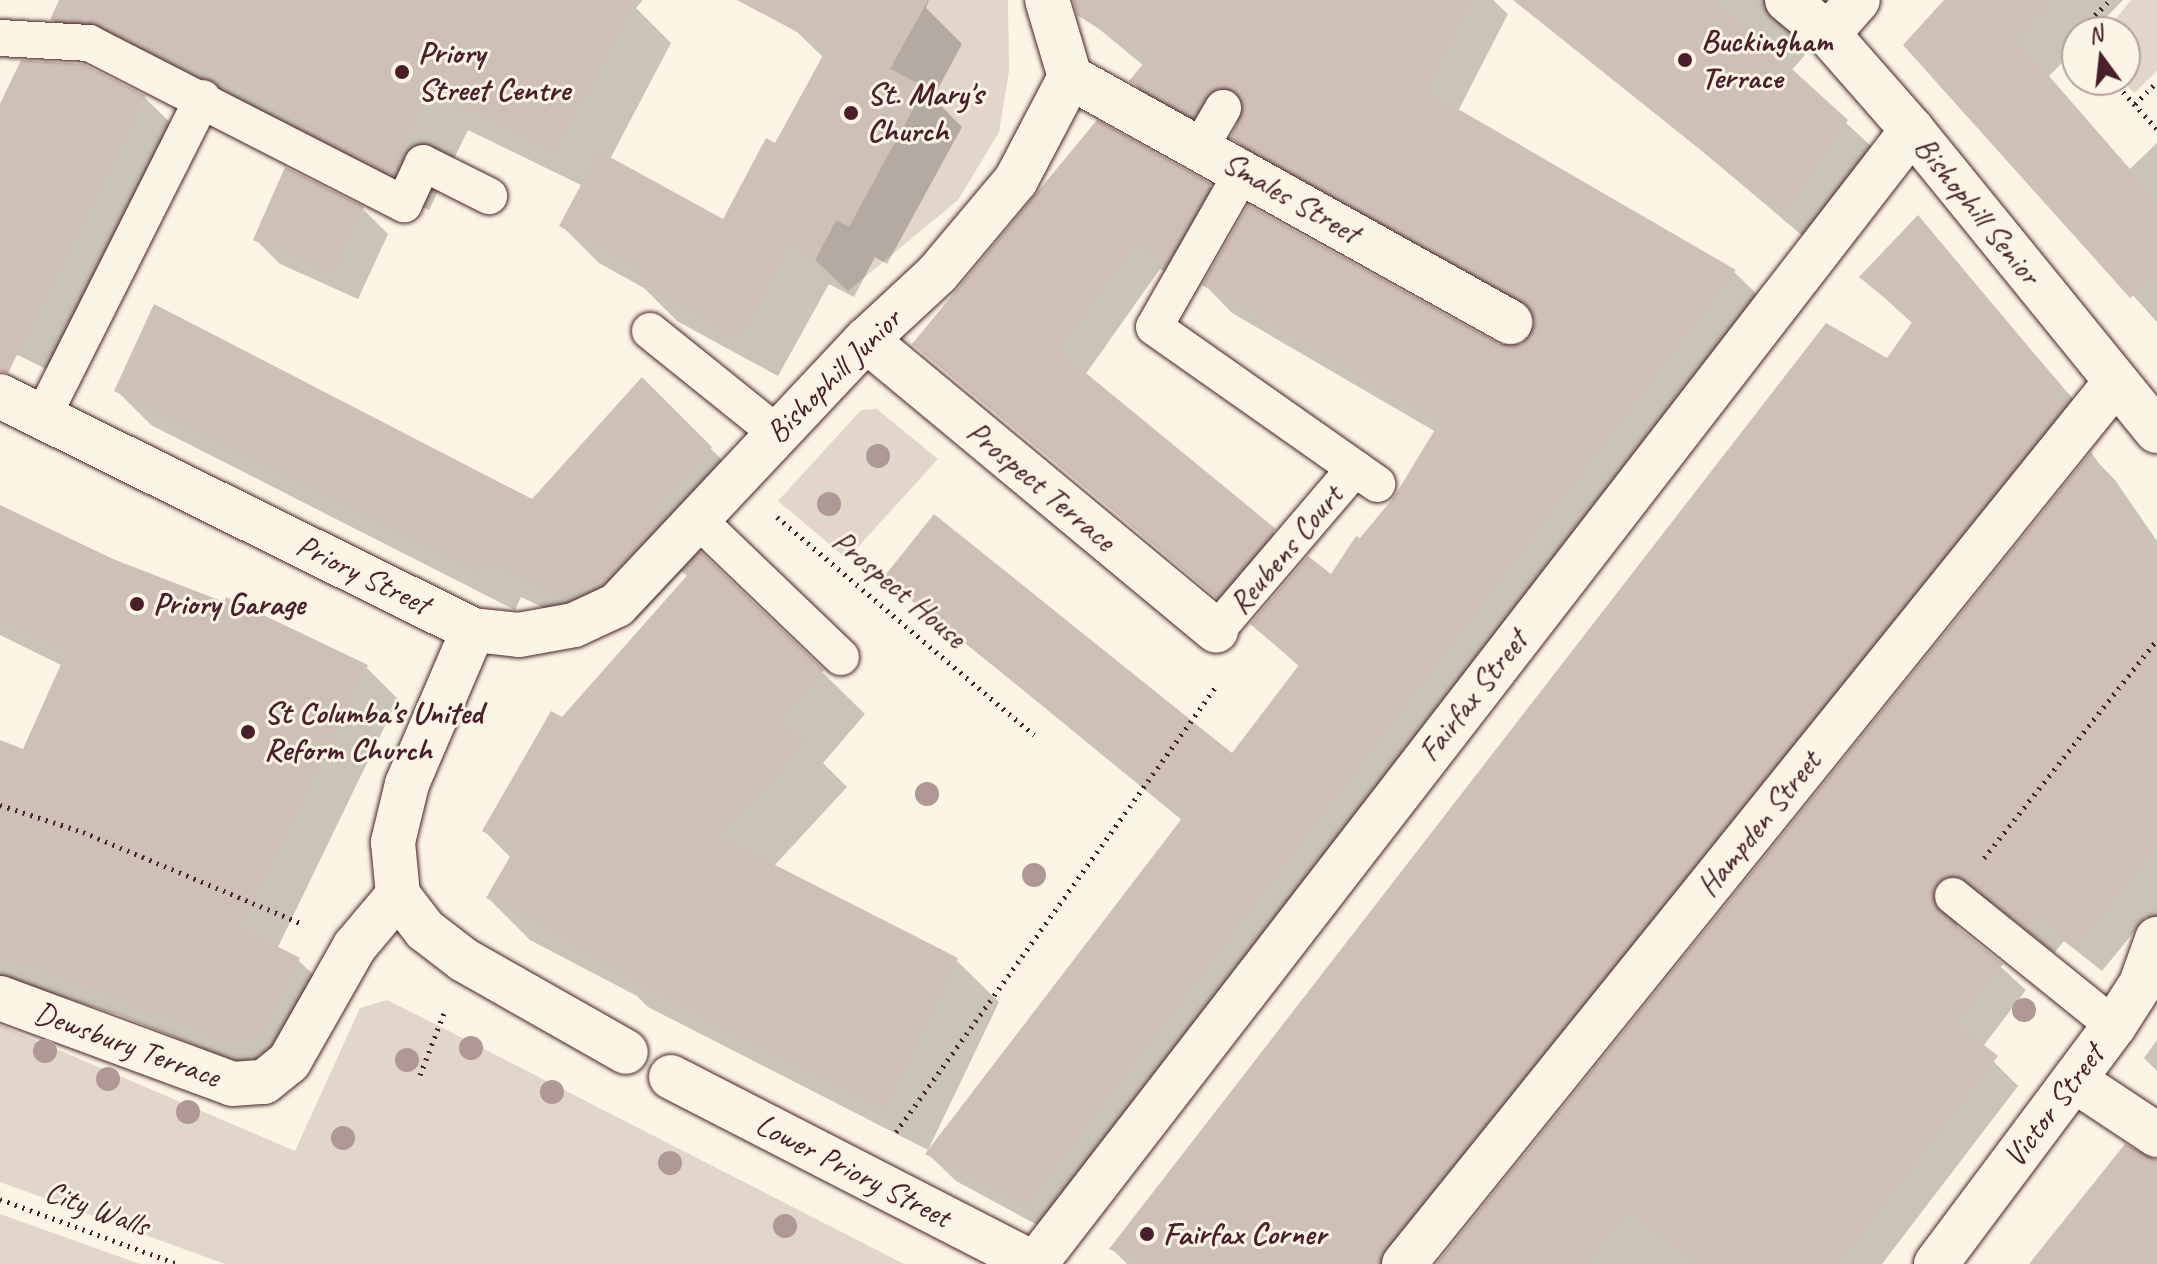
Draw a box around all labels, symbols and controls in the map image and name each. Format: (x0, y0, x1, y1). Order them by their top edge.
north arrow (2061, 16, 2141, 96)
text: N (2085, 19, 2106, 50)
place label: Buckingham Terrace (1701, 23, 1832, 98)
place label: Priory Street Centre (418, 35, 570, 110)
marker: Buckingham Terrace (1676, 51, 1694, 69)
marker: Priory Street Centre (393, 63, 411, 81)
place label: St. Mary's Church (867, 76, 983, 151)
marker: St. Mary's Church (842, 104, 860, 122)
street label: Bishophill Senior (1906, 129, 2048, 293)
street label: Smales Street (1216, 143, 1366, 253)
street label: Bishophill Junior (758, 300, 910, 452)
street label: Prospect Terrace (959, 413, 1123, 559)
street label: Reubens Court (1221, 478, 1351, 622)
street label: Prospect House (824, 522, 974, 656)
street label: Priory Street (290, 526, 436, 624)
place label: Priory Garage (153, 585, 305, 623)
marker: Priory Garage (128, 595, 146, 613)
street label: Fairfax Street (1410, 623, 1536, 769)
place label: St Columba's United Reform Church (264, 695, 484, 770)
marker: St Columba's United Reform Church (239, 723, 257, 741)
street label: Hampden Street (1688, 743, 1830, 905)
street label: Dewsbury Terrace (30, 994, 224, 1096)
street label: Victor Street (1995, 1037, 2113, 1175)
street label: Lower Priory Street (749, 1105, 957, 1237)
street label: City Walls (39, 1172, 155, 1246)
place label: Fairfax Corner (1163, 1215, 1326, 1253)
marker: Fairfax Corner (1138, 1225, 1156, 1243)

